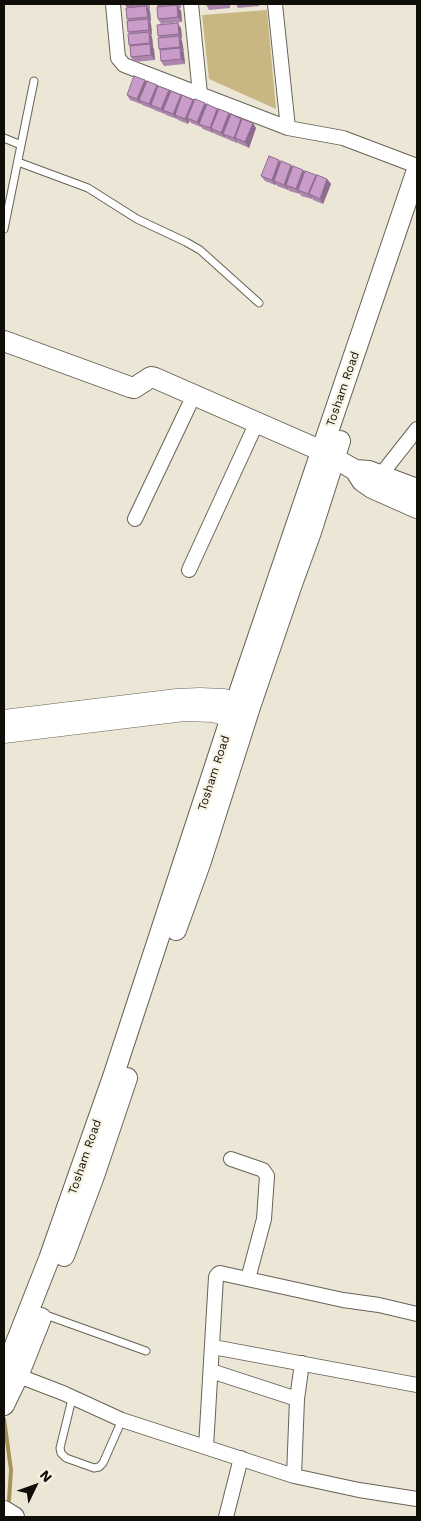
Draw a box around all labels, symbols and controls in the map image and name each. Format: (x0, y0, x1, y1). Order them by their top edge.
street label: Tosham Road (323, 350, 363, 428)
street label: Tosham Road (195, 733, 233, 813)
street label: Tosham Road (65, 1118, 105, 1196)
north arrow (10, 1461, 60, 1511)
text: N (37, 1467, 56, 1485)

